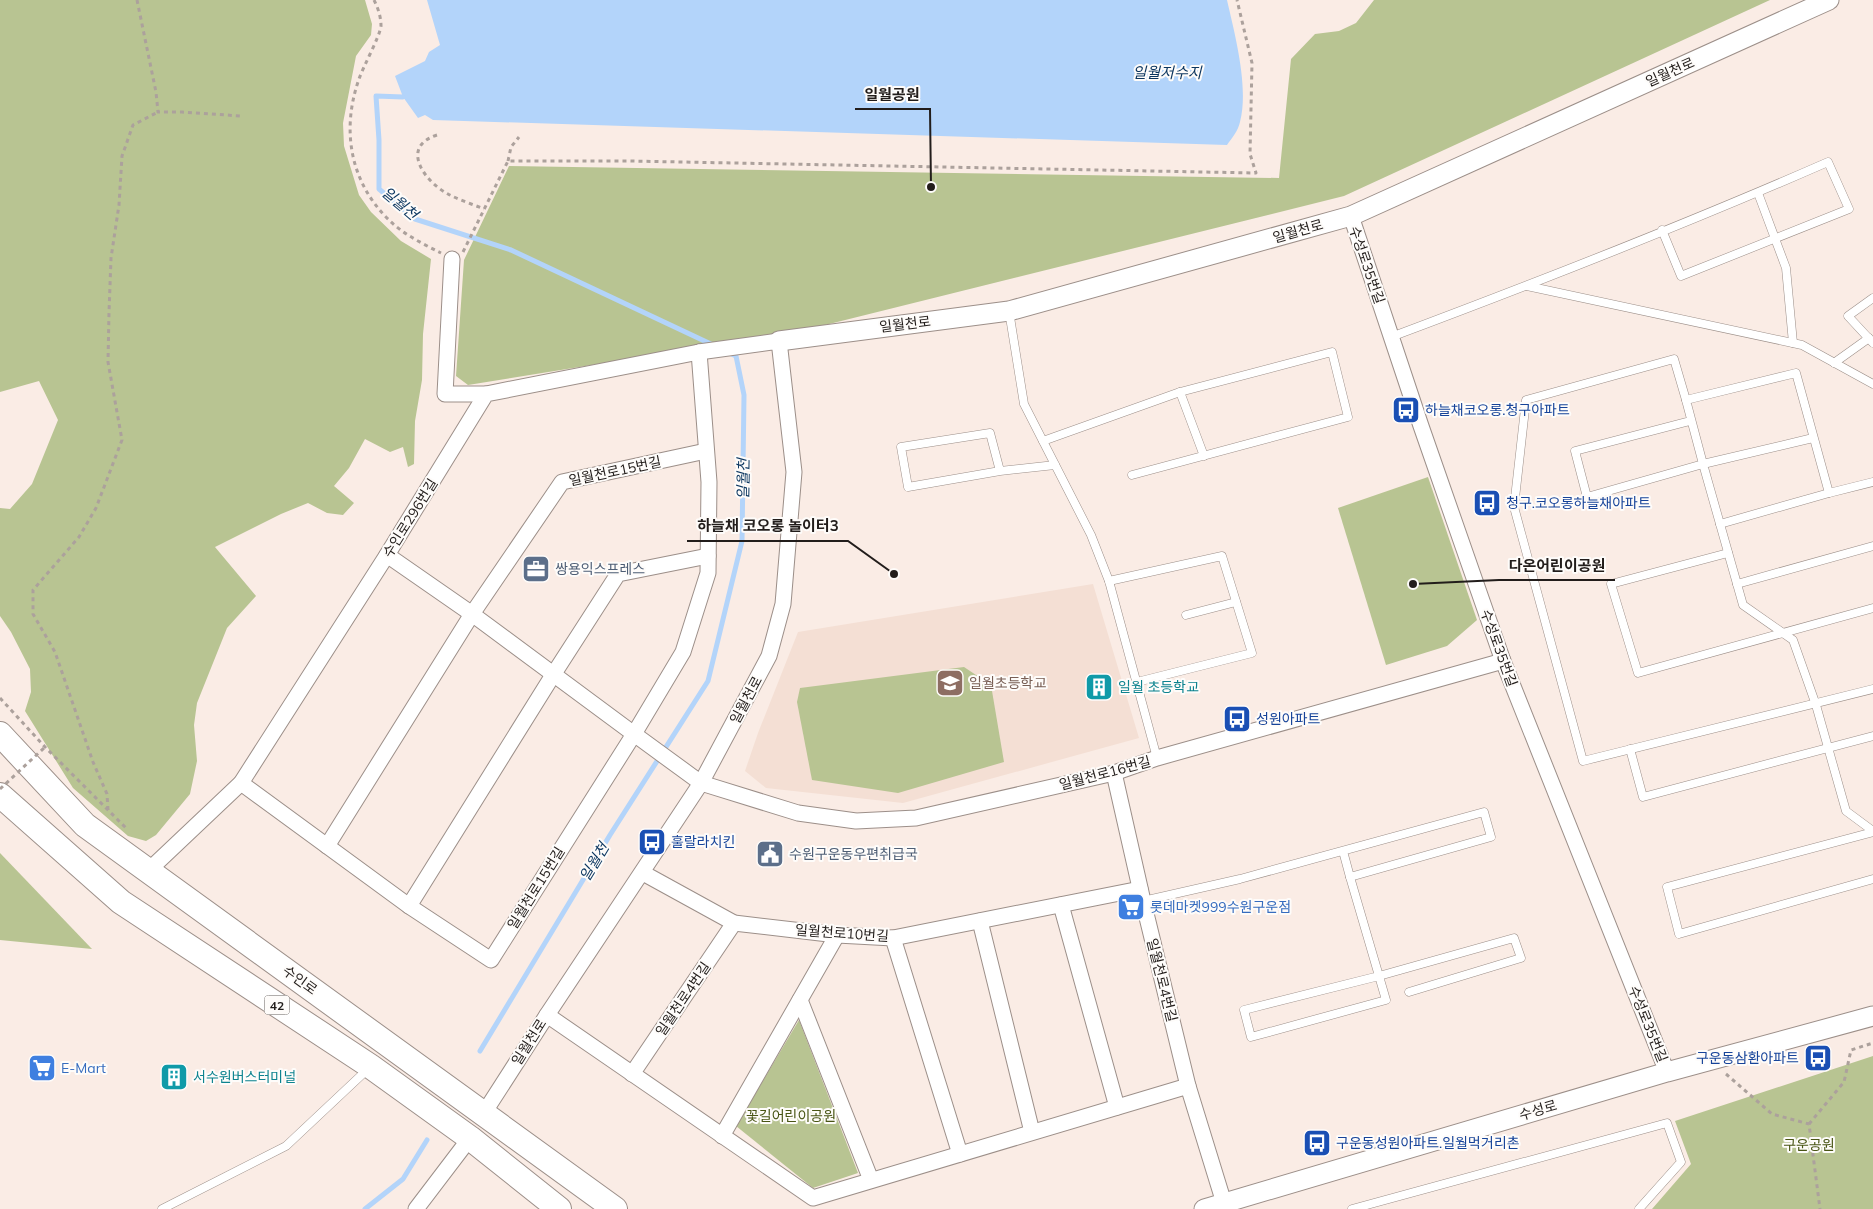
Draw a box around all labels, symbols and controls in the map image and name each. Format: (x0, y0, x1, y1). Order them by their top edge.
street label: 일월천로 (1643, 53, 1697, 91)
water label: 일월저수지 (1132, 63, 1203, 82)
callout: 일월공원 (855, 79, 930, 109)
text: 일월공원 (864, 85, 920, 104)
water label: 일월천 (378, 182, 424, 225)
street label: 일월천로 (1271, 215, 1325, 247)
street label: 수성로35번길 (1345, 224, 1389, 306)
street label: 일월천로 (878, 312, 932, 336)
bus stop icon: 하늘채코오롱.청구아파트 (1391, 395, 1421, 425)
place label: 하늘채코오롱.청구아파트 (1425, 401, 1570, 419)
street label: 일월천로15번길 (567, 452, 663, 490)
water label: 일월천 (733, 456, 753, 500)
street label: 수인로296번길 (379, 475, 441, 561)
bus stop icon: 청구.코오롱하늘채아파트 (1472, 488, 1502, 518)
place label: 청구.코오롱하늘채아파트 (1506, 494, 1651, 512)
callout: 하늘채 코오롱 놀이터3 (687, 511, 848, 541)
text: 하늘채 코오롱 놀이터3 (697, 516, 839, 535)
callout: 다온어린이공원 (1499, 550, 1615, 580)
office icon: 쌍용익스프레스 (521, 554, 551, 584)
text: 다온어린이공원 (1509, 556, 1605, 575)
place label: 쌍용익스프레스 (555, 560, 645, 578)
street label: 수성로35번길 (1477, 607, 1521, 689)
school or university icon: 일월초등학교 (935, 668, 965, 698)
building icon: 일월 초등학교 (1084, 672, 1114, 702)
street label: 일월천로 (726, 673, 766, 727)
place label: 일월초등학교 (969, 674, 1046, 692)
place label: 일월 초등학교 (1118, 678, 1199, 696)
bus stop icon: 성원아파트 (1222, 704, 1252, 734)
place label: 성원아파트 (1256, 710, 1321, 728)
street label: 일월천로16번길 (1057, 752, 1153, 794)
bus stop icon: 훌랄라치킨 (637, 827, 667, 857)
place label: 훌랄라치킨 (671, 833, 735, 851)
water label: 일월천 (575, 837, 614, 885)
public building icon: 수원구운동우편취급국 (755, 839, 785, 869)
street label: 일월천로15번길 (503, 843, 569, 933)
place label: 수원구운동우편취급국 (789, 845, 918, 863)
supermarket icon: 롯데마켓999수원구운점 (1116, 892, 1146, 922)
place label: 롯데마켓999수원구운점 (1150, 898, 1291, 916)
street label: 일월천로10번길 (794, 921, 890, 945)
street label: 일월천로4번길 (1143, 936, 1181, 1024)
street label: 일월천로4번길 (652, 958, 714, 1040)
street label: 수인로 (279, 961, 321, 999)
street label: 수성로35번길 (1624, 983, 1672, 1065)
road number: 42 (264, 996, 290, 1014)
street label: 일월천로 (508, 1015, 550, 1069)
bus stop icon: 구운동삼환아파트 (1803, 1043, 1833, 1073)
place label: 구운동삼환아파트 (1696, 1049, 1799, 1067)
supermarket icon: E-Mart (27, 1053, 57, 1083)
place label: E-Mart (61, 1059, 106, 1077)
building icon: 서수원버스터미널 (159, 1062, 189, 1092)
place label: 서수원버스터미널 (193, 1068, 296, 1086)
street label: 수성로 (1517, 1096, 1559, 1124)
park label: 꽃길어린이공원 (746, 1107, 836, 1125)
bus stop icon: 구운동성원아파트.일월먹거리촌 (1302, 1128, 1332, 1158)
place label: 구운동성원아파트.일월먹거리촌 (1336, 1134, 1520, 1152)
park label: 구운공원 (1783, 1136, 1835, 1154)

